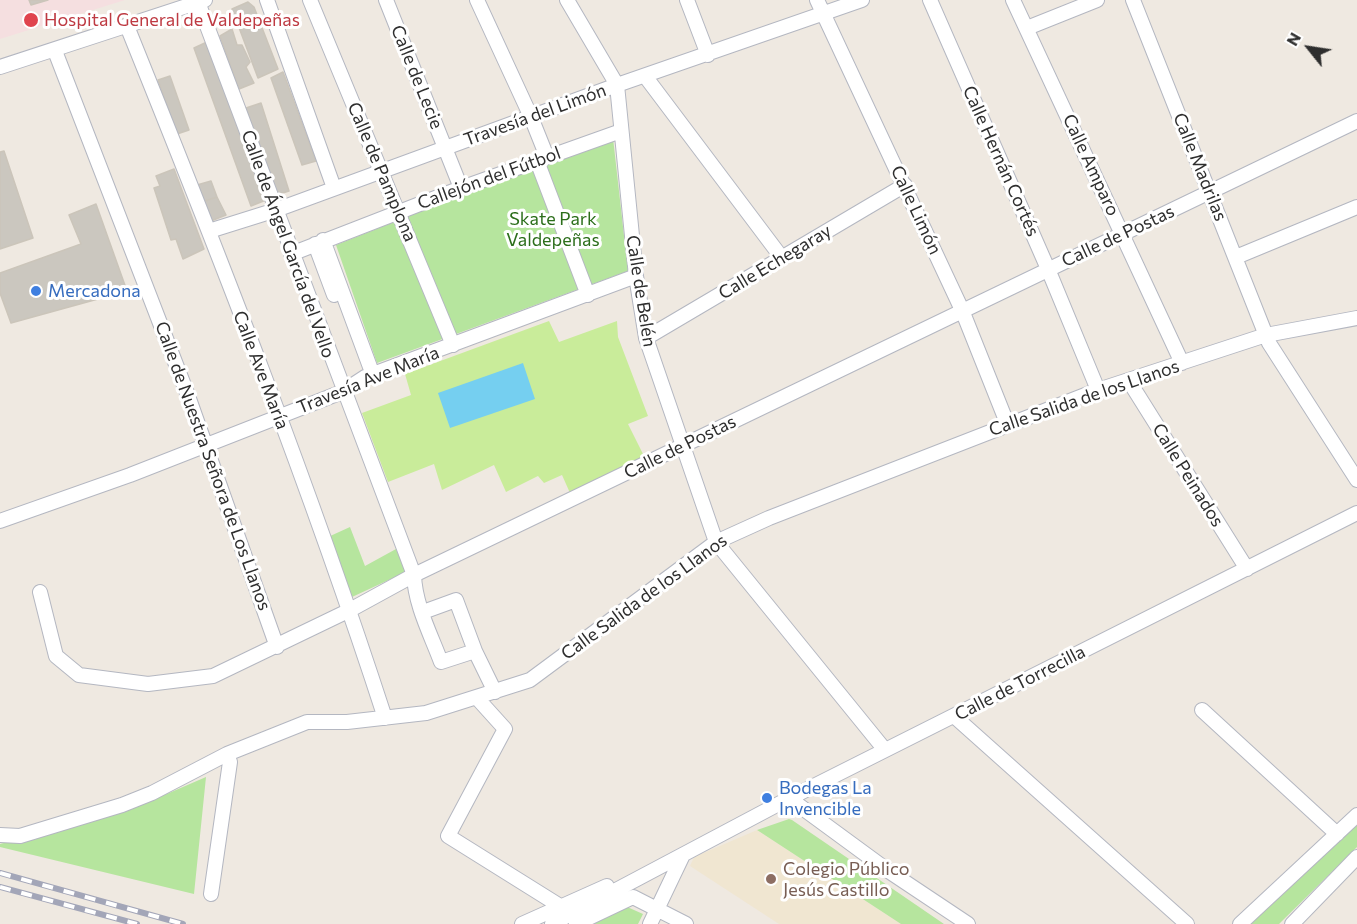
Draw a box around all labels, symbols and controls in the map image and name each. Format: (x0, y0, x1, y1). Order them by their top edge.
place label: Hospital General de Valdepeñas (44, 9, 300, 31)
marker: Hospital General de Valdepeñas (22, 11, 40, 29)
north arrow (1279, 18, 1339, 78)
street label: Calle de Lecie (386, 22, 448, 132)
text: N (1282, 29, 1304, 49)
street label: Travesía del Limón (461, 79, 609, 151)
street label: Calle Hernán Cortés (958, 82, 1044, 240)
street label: Calle de Pamplona (343, 99, 421, 245)
street label: Calle Madrilas (1169, 110, 1231, 224)
street label: Calle Amparo (1058, 111, 1124, 219)
street label: Calle de Ángel García del Vello (237, 127, 339, 361)
street label: Callejón del Fútbol (414, 142, 564, 214)
street label: Calle Limón (886, 162, 946, 258)
street label: Calle de Postas (1058, 200, 1178, 272)
park label: Skate Park Valdepeñas (506, 208, 600, 250)
street label: Calle Echegaray (715, 220, 835, 304)
street label: Calle de Belén (622, 234, 660, 348)
place label: Mercadona (48, 280, 141, 302)
marker: Mercadona (29, 284, 43, 298)
street label: Calle Ave María (228, 308, 294, 432)
street label: Calle de Nuestra Señora de Los Llanos (151, 319, 275, 613)
street label: Travesía Ave María (294, 342, 442, 418)
street label: Calle Salida de los Llanos (986, 355, 1182, 441)
street label: Calle de Postas (621, 411, 739, 483)
street label: Calle Peinados (1148, 419, 1228, 531)
street label: Calle Salida de los Llanos (557, 530, 731, 664)
street label: Calle de Torrecilla (951, 641, 1089, 725)
place label: Bodegas La Invencible (779, 777, 872, 820)
marker: Bodegas La Invencible (760, 791, 774, 805)
place label: Colegio Público Jesús Castillo (783, 858, 910, 900)
marker: Colegio Público Jesús Castillo (764, 872, 778, 886)

